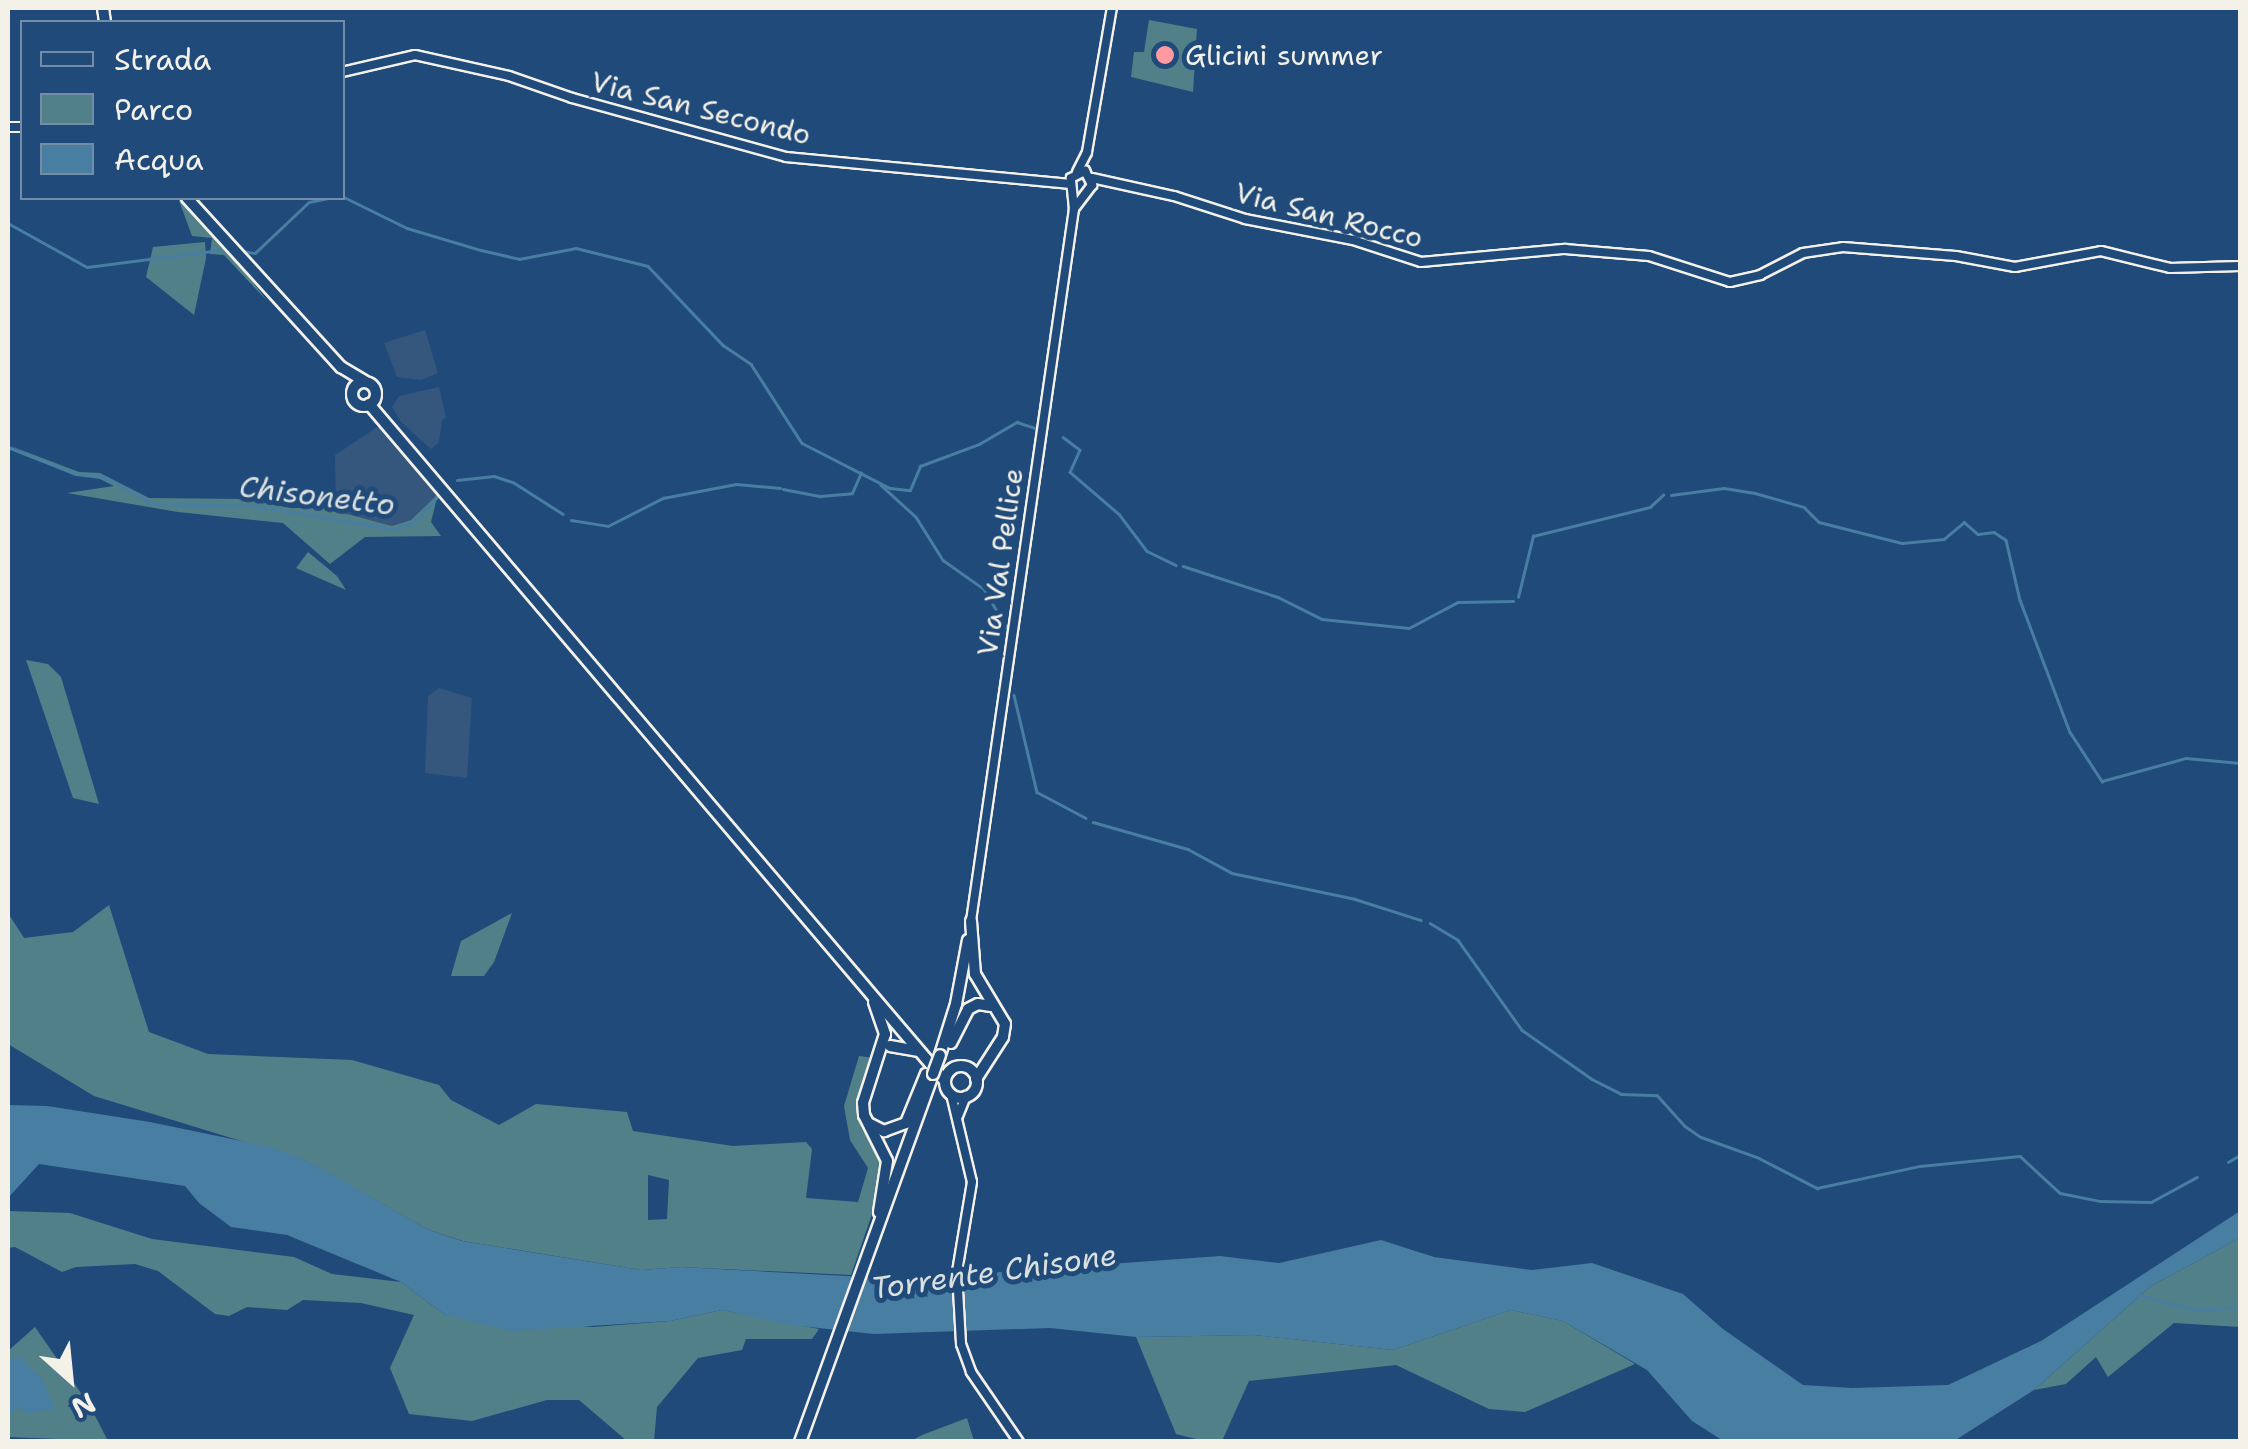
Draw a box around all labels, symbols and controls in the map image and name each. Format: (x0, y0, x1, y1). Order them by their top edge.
legend (20, 20, 345, 200)
place label: Glicini summer (1185, 38, 1383, 72)
text: Strada (114, 39, 212, 80)
marker: Glicini summer (1154, 44, 1176, 66)
street label: Via San Secondo (588, 64, 814, 152)
text: Parco (114, 89, 193, 130)
text: Acqua (114, 139, 204, 180)
street label: Via San Rocco (1232, 175, 1426, 255)
street label: Via Val Pellice (970, 466, 1030, 658)
water label: Chisonetto (237, 469, 397, 523)
water label: Torrente Chisone (869, 1237, 1119, 1307)
north arrow (20, 1329, 120, 1429)
text: N (65, 1384, 102, 1428)

